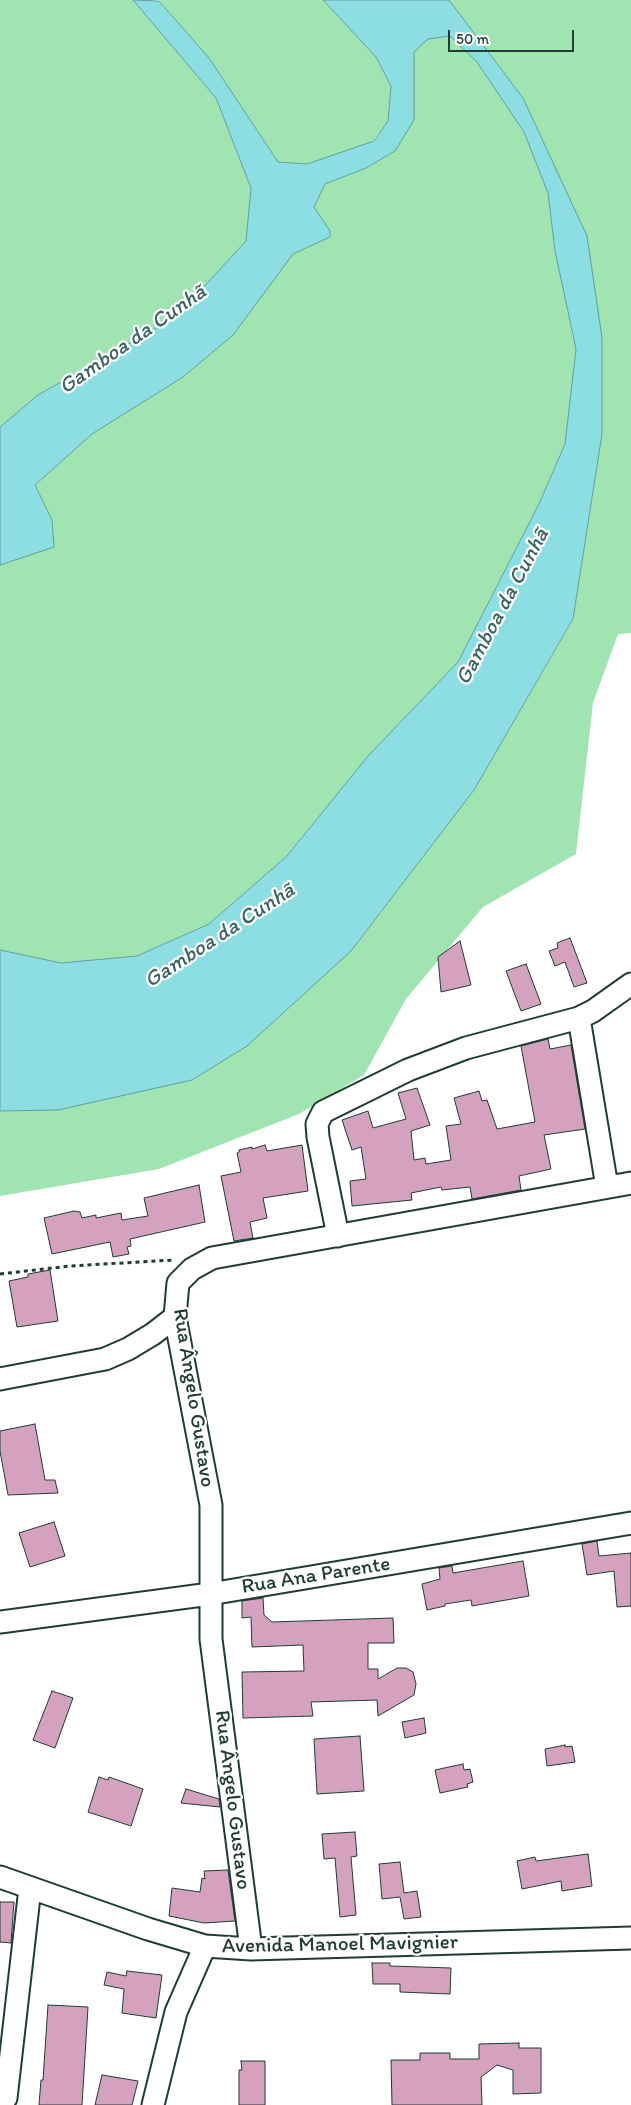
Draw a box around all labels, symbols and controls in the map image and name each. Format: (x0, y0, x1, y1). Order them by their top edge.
scale bar (451, 20, 577, 52)
text: 50 m (456, 30, 489, 48)
water label: Gamboa da Cunhã (54, 279, 212, 401)
water label: Gamboa da Cunhã (451, 524, 555, 690)
water label: Gamboa da Cunhã (140, 878, 300, 994)
street label: Rua Ângelo Gustavo (166, 1307, 220, 1489)
street label: Rua Ana Parente (240, 1552, 392, 1600)
street label: Rua Ângelo Gustavo (208, 1709, 256, 1891)
street label: Avenida Manoel Mavignier (222, 1930, 458, 1960)

